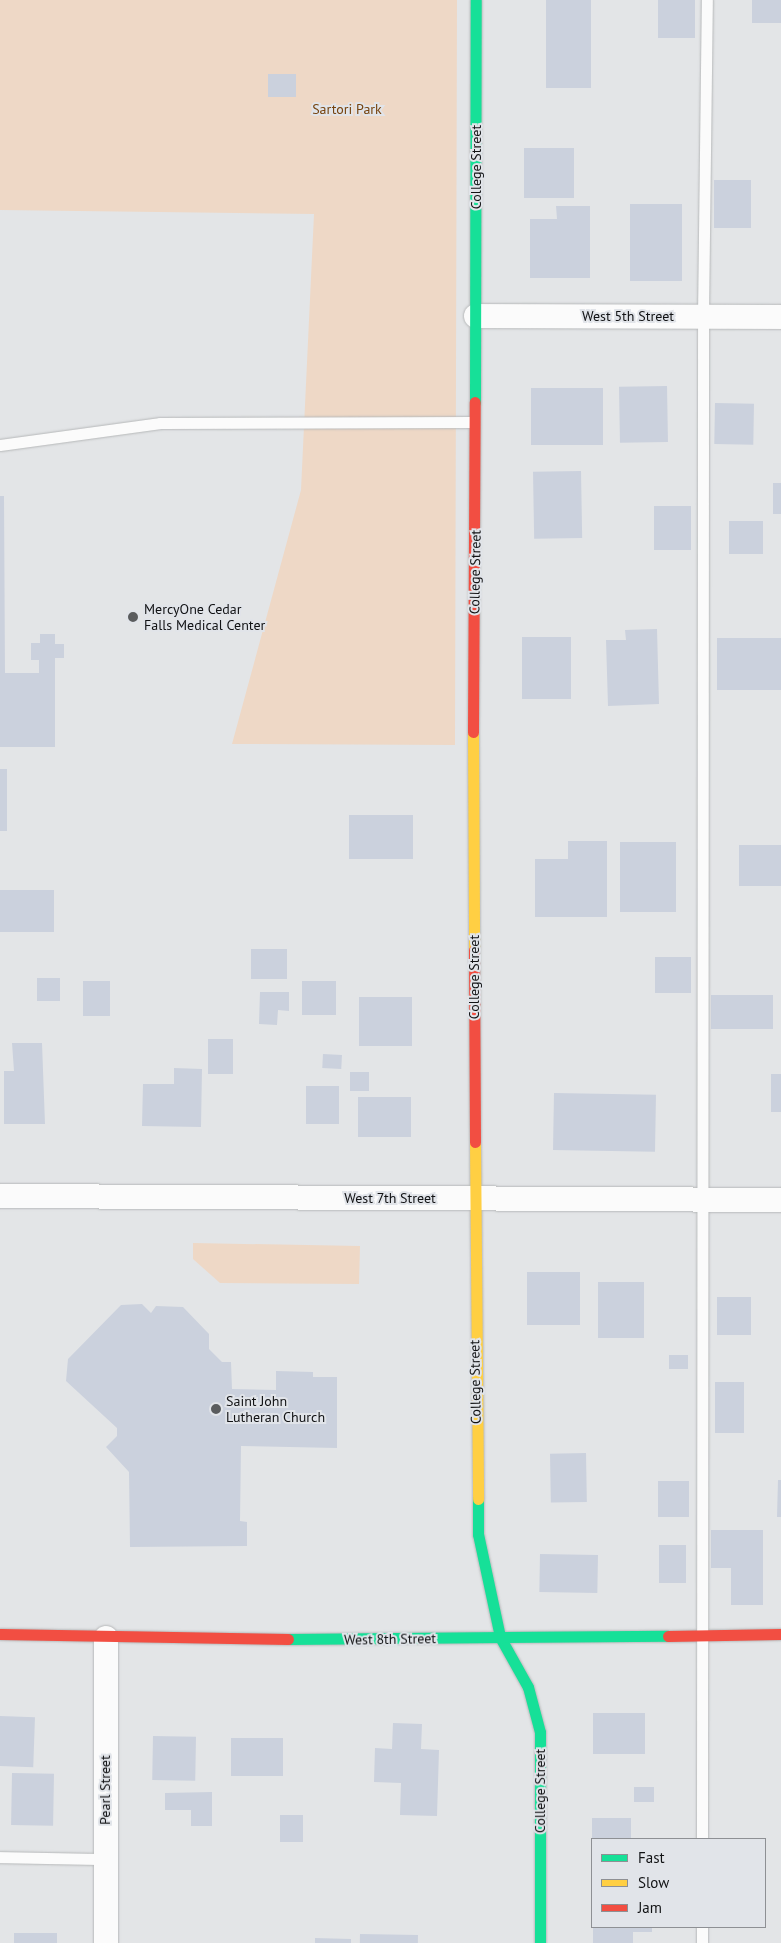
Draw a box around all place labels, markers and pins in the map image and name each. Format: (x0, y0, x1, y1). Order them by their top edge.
place label: MercyOne Cedar Falls Medical Center (144, 601, 265, 634)
marker: MercyOne Cedar Falls Medical Center (126, 610, 140, 624)
place label: Saint John Lutheran Church (226, 1393, 325, 1425)
marker: Saint John Lutheran Church (210, 1403, 222, 1415)

